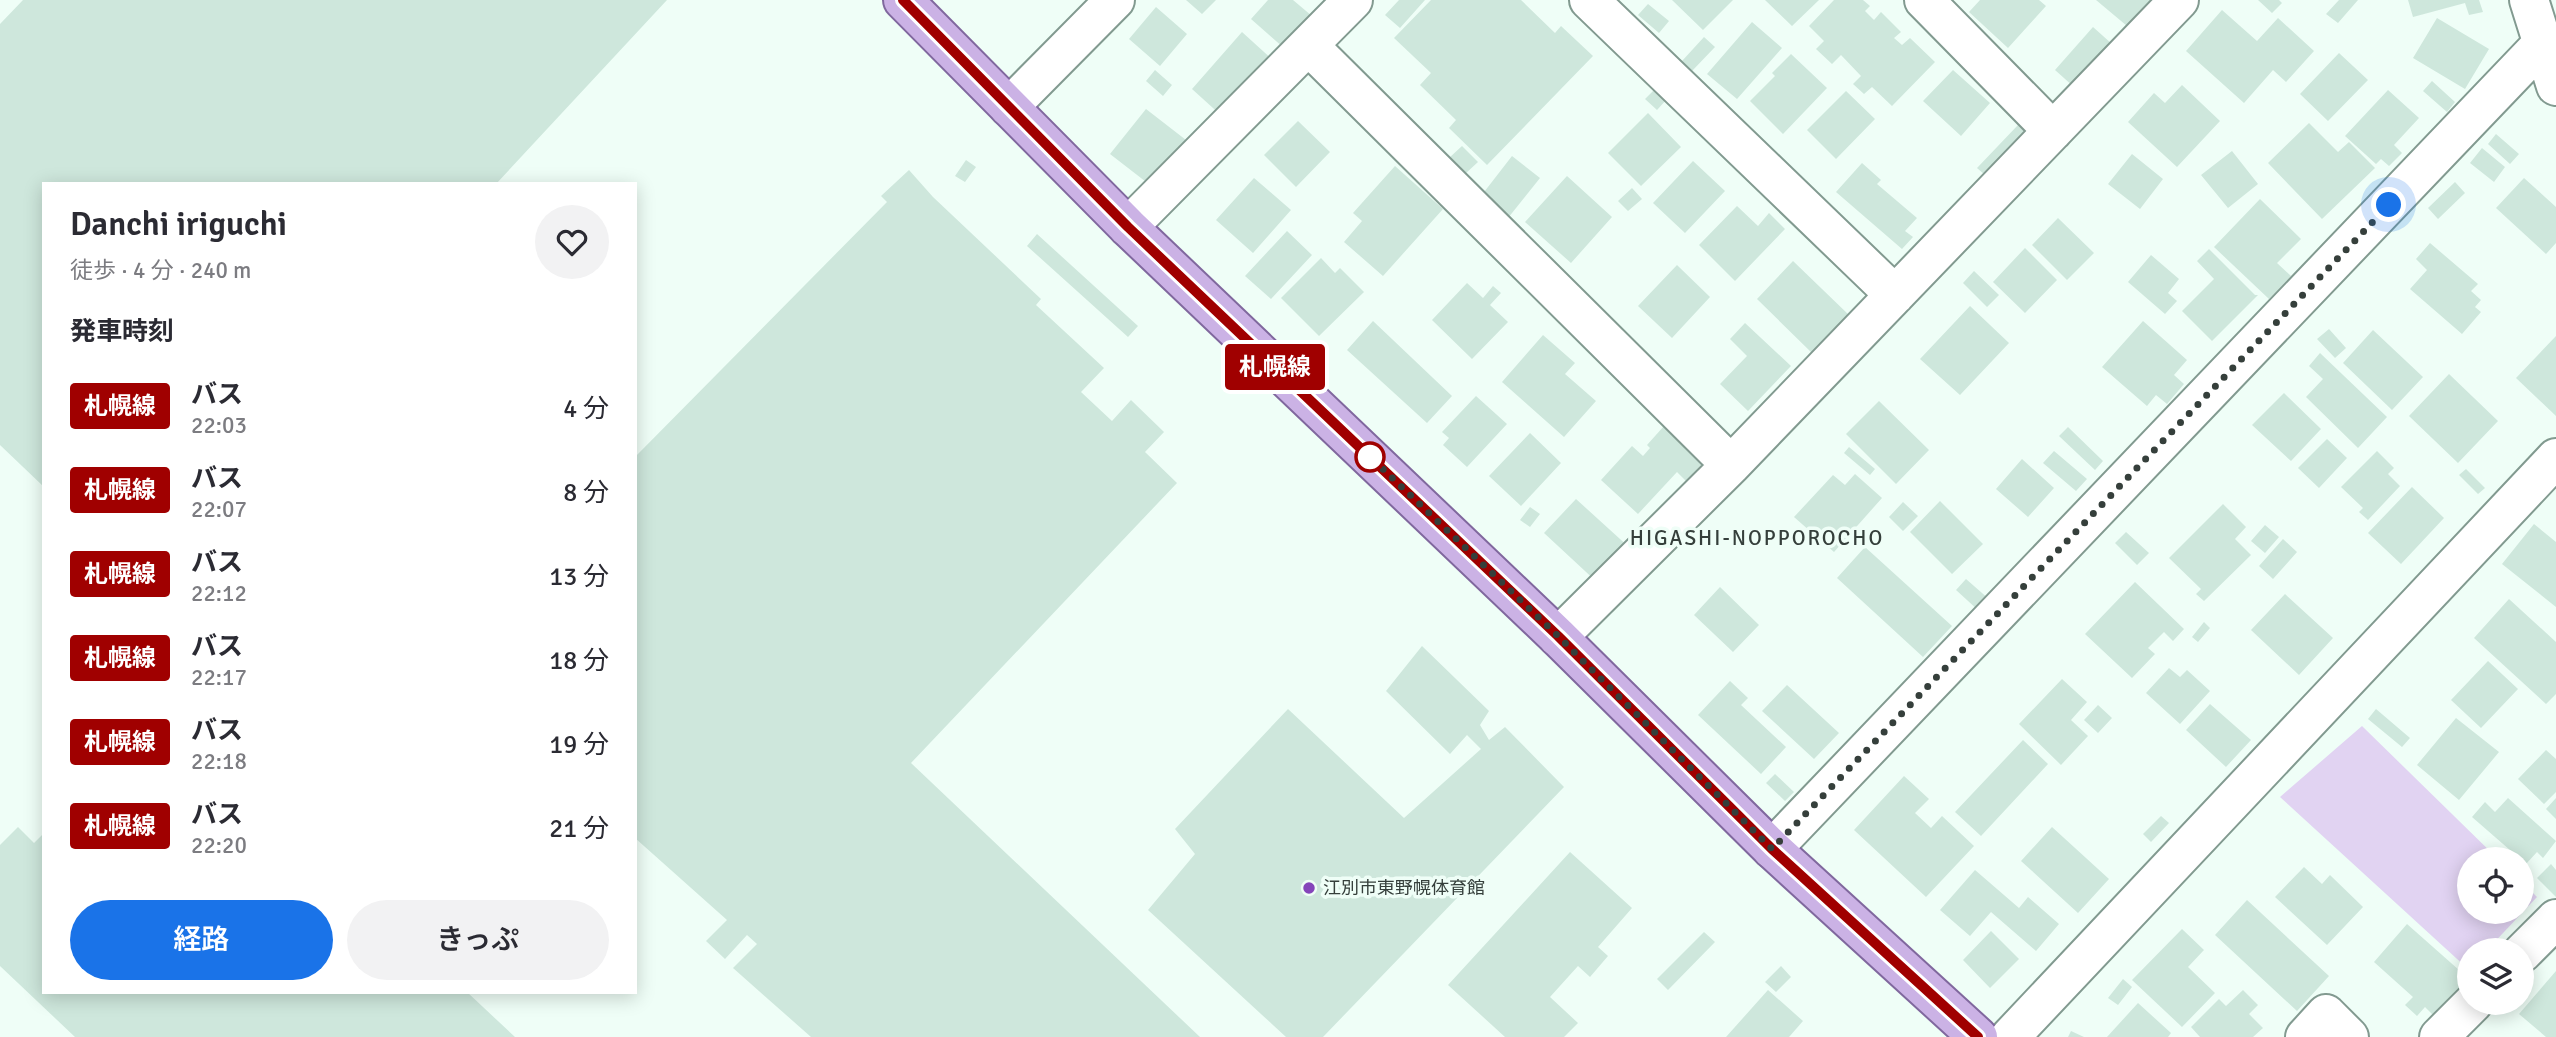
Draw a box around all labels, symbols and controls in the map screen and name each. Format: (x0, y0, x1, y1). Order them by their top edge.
your location (2371, 187, 2406, 222)
text: Danchi iriguchi (70, 204, 287, 245)
button: heart (535, 205, 609, 279)
text: 徒歩 · 4 分 · 240 m (70, 256, 251, 285)
text: 発車時刻 (70, 316, 174, 348)
line badge: 札幌線 (1235, 344, 1315, 390)
text: 札幌線 (1239, 352, 1311, 382)
text: バス (191, 379, 243, 411)
text: 札幌線 (84, 391, 156, 421)
text: 4 分 (563, 393, 609, 425)
text: 22:03 (191, 411, 247, 440)
unlabelled marker (1355, 442, 1385, 472)
text: バス (191, 463, 243, 495)
text: 札幌線 (84, 475, 156, 505)
text: 8 分 (563, 477, 609, 509)
text: 22:07 (191, 495, 247, 524)
district label: HIGASHI-NOPPOROCHO (1630, 525, 1884, 551)
text: バス (191, 547, 243, 579)
text: 札幌線 (84, 559, 156, 589)
text: 13 分 (549, 561, 609, 593)
text: 22:12 (191, 579, 247, 608)
text: バス (191, 631, 243, 663)
text: 札幌線 (84, 643, 156, 673)
text: 18 分 (549, 645, 609, 677)
text: 22:17 (191, 663, 247, 692)
text: バス (191, 715, 243, 747)
text: 札幌線 (84, 727, 156, 757)
text: 19 分 (549, 729, 609, 761)
text: 22:18 (191, 747, 247, 776)
text: バス (191, 799, 243, 831)
text: 札幌線 (84, 811, 156, 841)
text: 21 分 (549, 813, 609, 845)
text: 22:20 (191, 831, 247, 860)
map controls (2457, 847, 2534, 1015)
button: locate (2457, 847, 2534, 924)
place label: 江別市東野幌体育館 (1323, 877, 1485, 899)
marker: 江別市東野幌体育館 (1301, 880, 1317, 896)
button: 経路 (70, 900, 333, 980)
button: きっぷ (347, 900, 609, 980)
button: layers (2457, 938, 2534, 1015)

